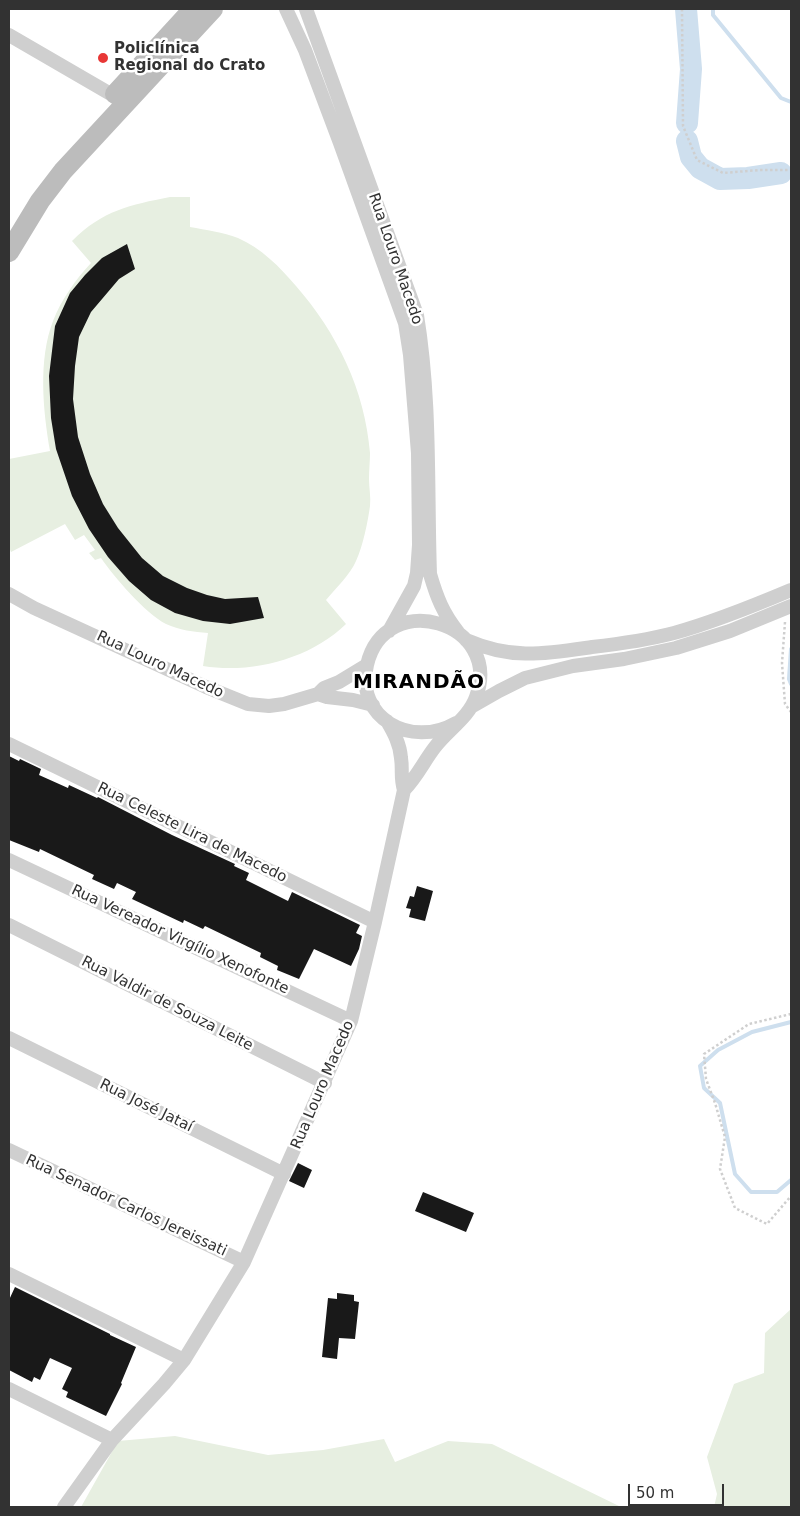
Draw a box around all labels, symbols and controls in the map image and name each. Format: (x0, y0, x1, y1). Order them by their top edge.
place label: Policlínica Regional do Crato (114, 40, 265, 75)
marker: Policlínica Regional do Crato (96, 51, 110, 65)
street label: Rua Louro Macedo (364, 191, 426, 327)
street label: Rua Louro Macedo (94, 628, 226, 702)
district label: MIRANDÃO (352, 671, 486, 695)
street label: Rua Celeste Lira de Macedo (94, 779, 290, 887)
street label: Rua Vereador Virgílio Xenofonte (68, 882, 292, 998)
street label: Rua Valdir de Souza Leite (78, 953, 256, 1055)
street label: Rua Louro Macedo (288, 1018, 358, 1152)
street label: Rua José Jataí (96, 1076, 196, 1136)
street label: Rua Senador Carlos Jereissati (23, 1151, 229, 1261)
scale bar (630, 1474, 726, 1506)
text: 50 m (636, 1484, 674, 1502)

